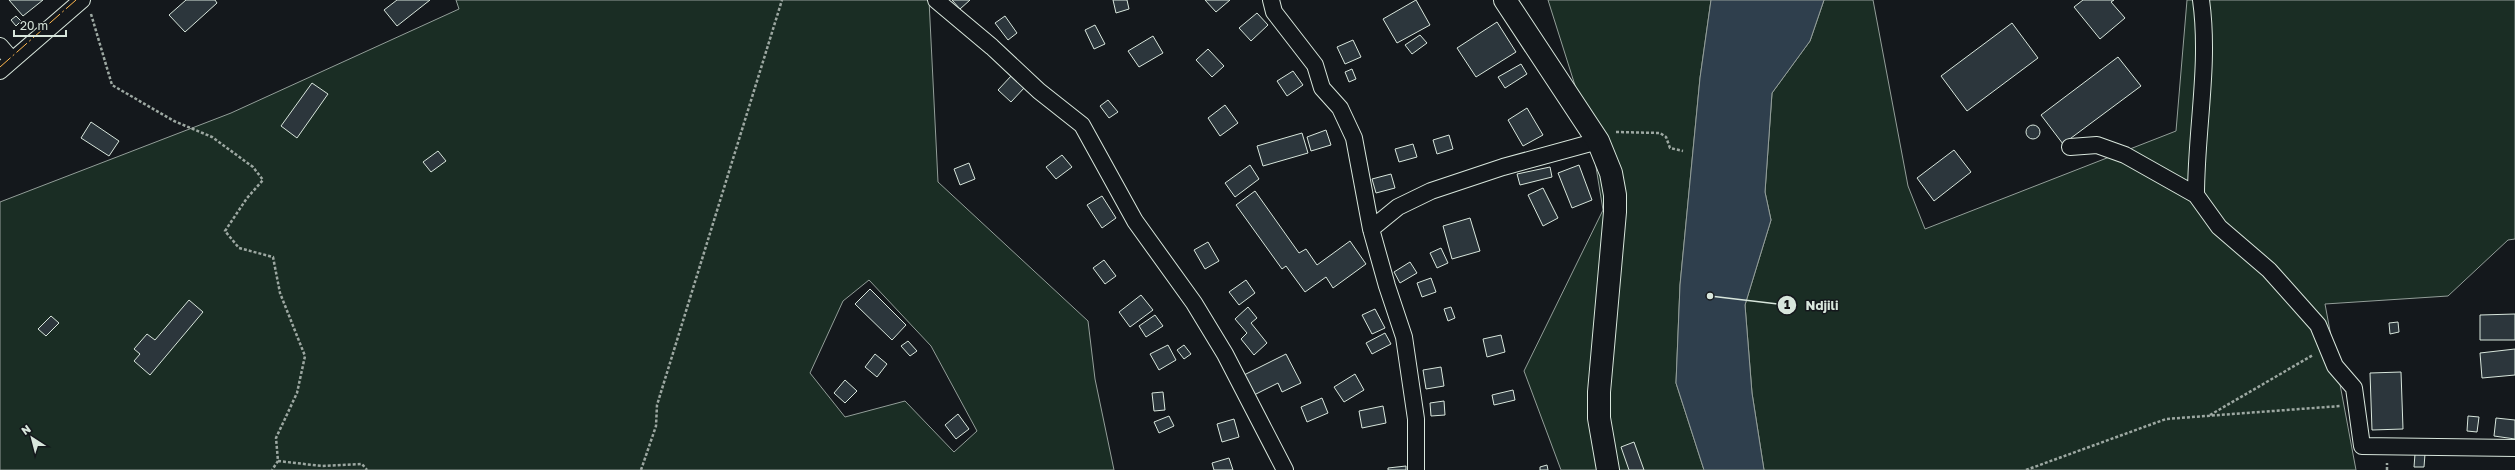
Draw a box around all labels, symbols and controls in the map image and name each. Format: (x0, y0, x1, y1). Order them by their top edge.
scale bar (14, 12, 66, 38)
text: 20 m (20, 18, 48, 33)
callout: Ndjili (1777, 293, 1846, 318)
text: 1 (1784, 297, 1790, 312)
text: Ndjili (1806, 297, 1838, 313)
north arrow (12, 418, 52, 458)
text: N (19, 422, 33, 437)

